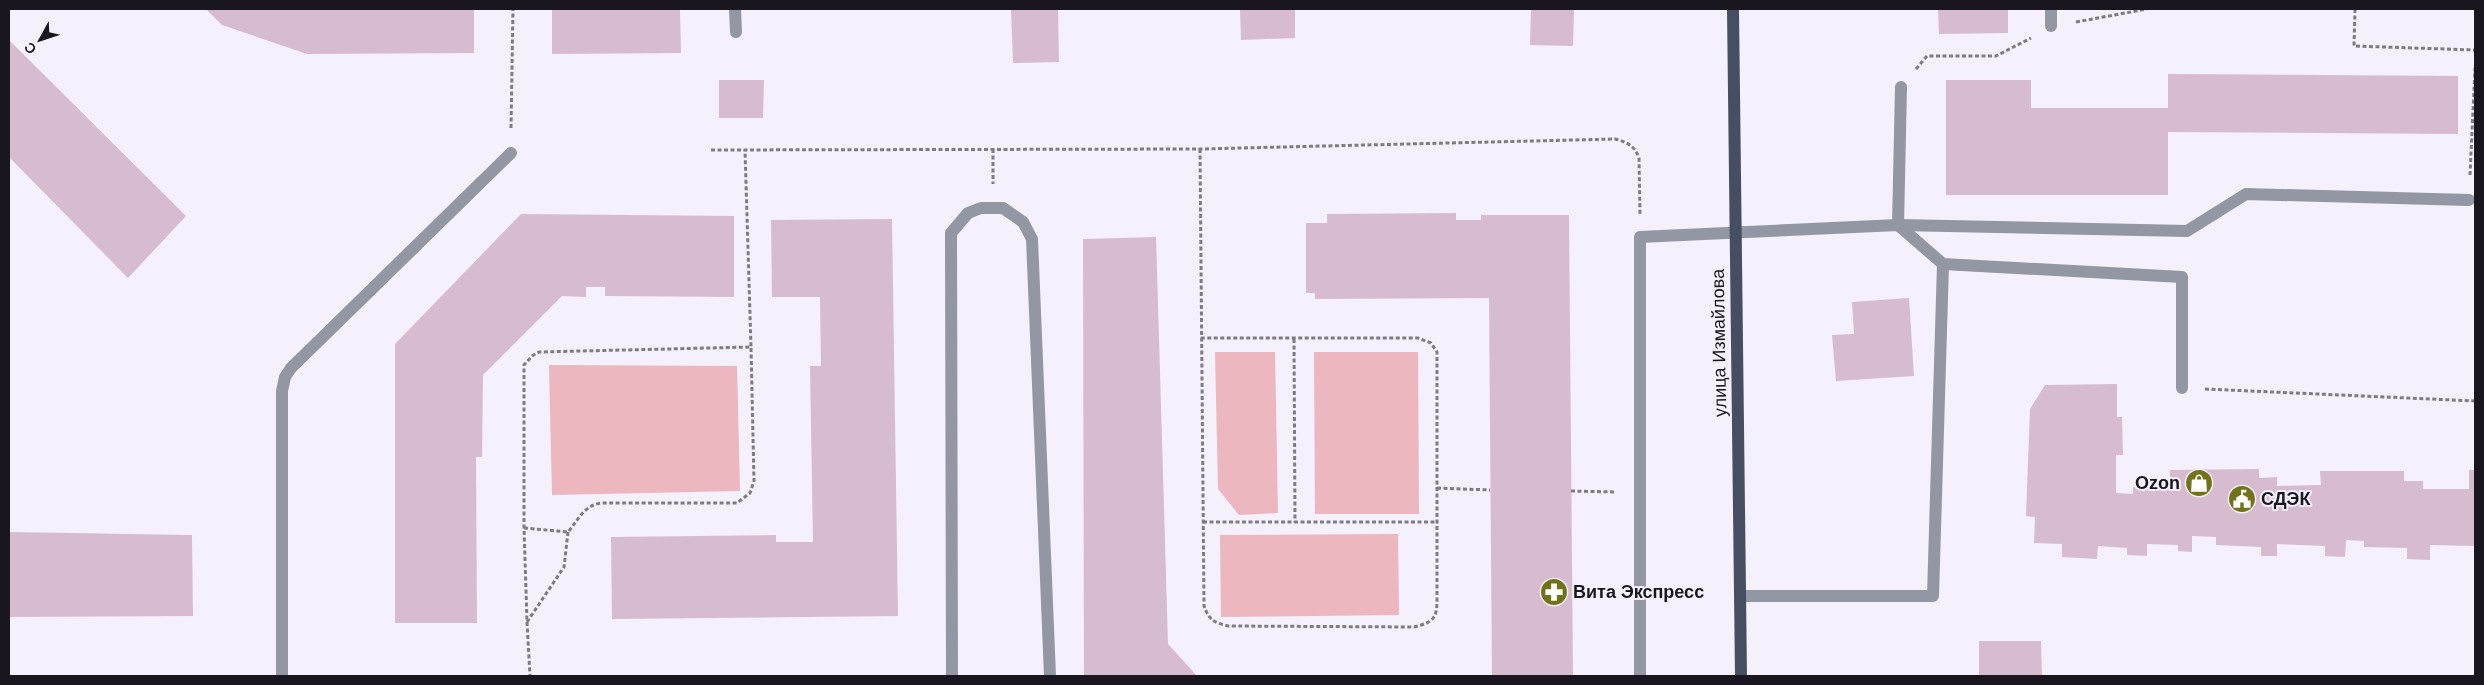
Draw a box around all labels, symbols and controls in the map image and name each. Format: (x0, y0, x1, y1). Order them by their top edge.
north arrow (15, 15, 65, 65)
text: С (21, 39, 39, 57)
street label: улица Измайлова (1708, 268, 1730, 417)
shop icon: Ozon (2184, 468, 2214, 498)
place label: Ozon (2135, 473, 2180, 493)
public building icon: СДЭК (2227, 484, 2257, 514)
place label: СДЭК (2261, 489, 2311, 509)
pharmacy icon: Вита Экспресс (1539, 577, 1569, 607)
place label: Вита Экспресс (1573, 582, 1704, 602)

